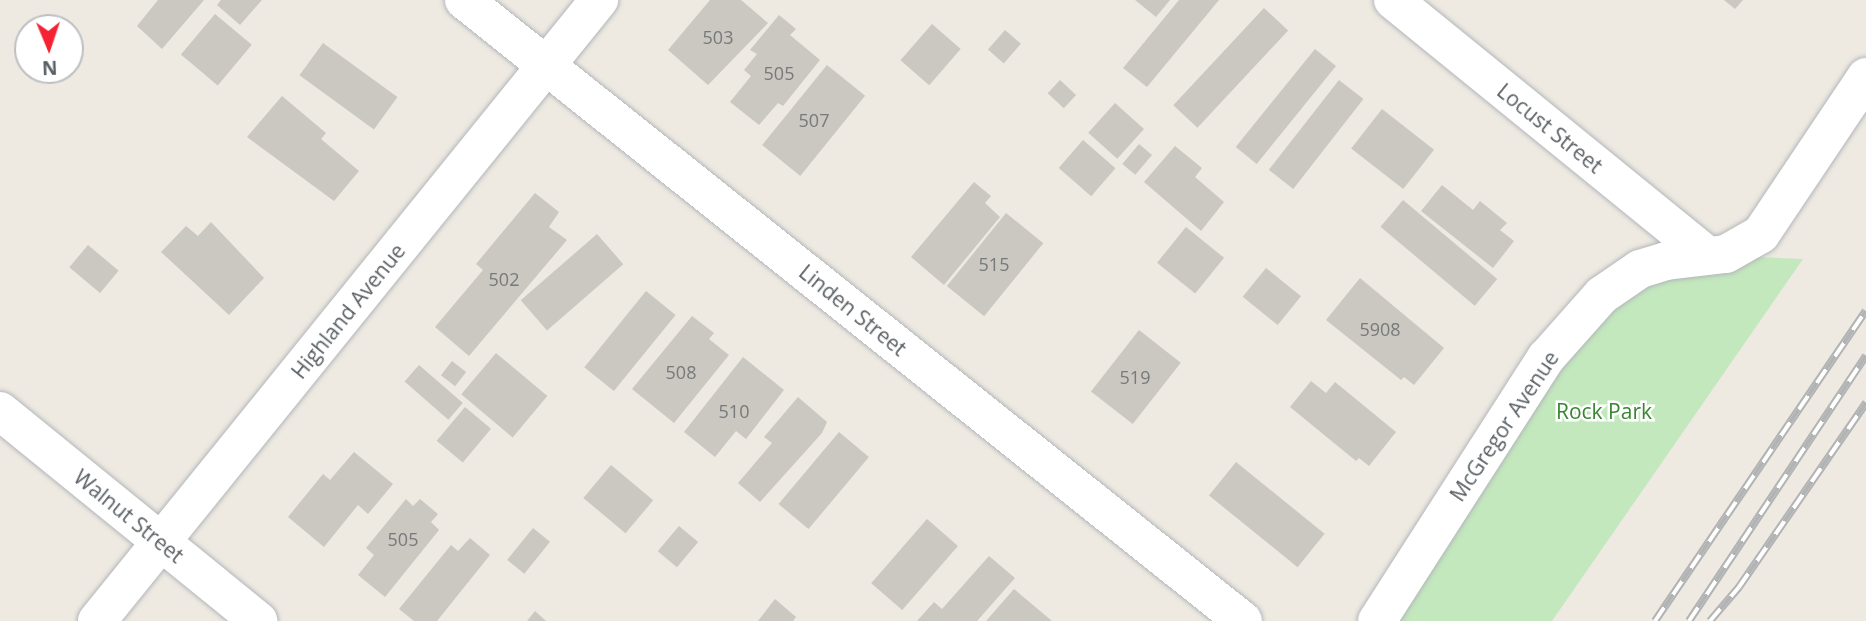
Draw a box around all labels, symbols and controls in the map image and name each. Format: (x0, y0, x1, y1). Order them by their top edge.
north arrow (14, 14, 84, 84)
house number: 503 (703, 26, 733, 48)
text: N (41, 55, 58, 81)
house number: 505 (764, 62, 794, 84)
street label: Locust Street (1492, 78, 1608, 178)
house number: 507 (799, 109, 829, 131)
street label: Highland Avenue (286, 238, 410, 384)
house number: 515 (979, 253, 1009, 275)
street label: Linden Street (794, 259, 912, 361)
house number: 502 (489, 268, 519, 290)
house number: 5908 (1359, 318, 1401, 340)
street label: McGregor Avenue (1444, 346, 1564, 506)
house number: 508 (666, 361, 696, 383)
house number: 519 (1120, 366, 1150, 388)
park label: Rock Park (1556, 398, 1652, 424)
house number: 510 (719, 400, 749, 422)
street label: Walnut Street (69, 464, 189, 568)
house number: 505 (388, 528, 418, 550)

